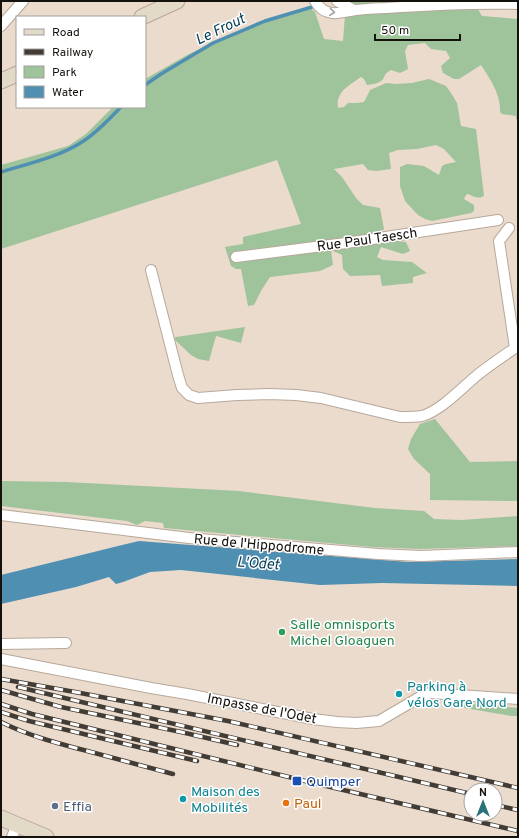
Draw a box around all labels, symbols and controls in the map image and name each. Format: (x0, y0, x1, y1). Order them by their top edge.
one-way arrow (329, 7, 335, 16)
water label: Le Frout (193, 10, 249, 51)
legend (16, 16, 146, 108)
scale bar (375, 16, 460, 42)
text: 50 m (381, 23, 409, 39)
text: Road (52, 25, 80, 41)
text: Railway (52, 45, 93, 61)
text: Park (52, 65, 77, 81)
text: Water (52, 85, 84, 101)
street label: Rue Paul Taesch (316, 225, 419, 256)
street label: Rue de l'Hippodrome (193, 531, 325, 560)
water label: L'Odet (236, 554, 280, 576)
place label: Salle omnisports Michel Gloaguen (290, 617, 395, 650)
marker: Salle omnisports Michel Gloaguen (277, 627, 287, 637)
place label: Parking à vélos Gare Nord (407, 679, 507, 712)
marker: Parking à vélos Gare Nord (394, 689, 404, 699)
street label: Impasse de l'Odet (205, 691, 318, 728)
place label: Quimper (306, 774, 362, 791)
marker: Quimper (291, 775, 303, 787)
north arrow (463, 782, 503, 822)
place label: Maison des Mobilités (191, 784, 260, 817)
text: N (479, 786, 487, 800)
marker: Maison des Mobilités (178, 794, 188, 804)
place label: Paul (294, 796, 321, 813)
marker: Paul (281, 798, 291, 808)
place label: Effia (63, 799, 92, 816)
marker: Effia (50, 801, 60, 811)

